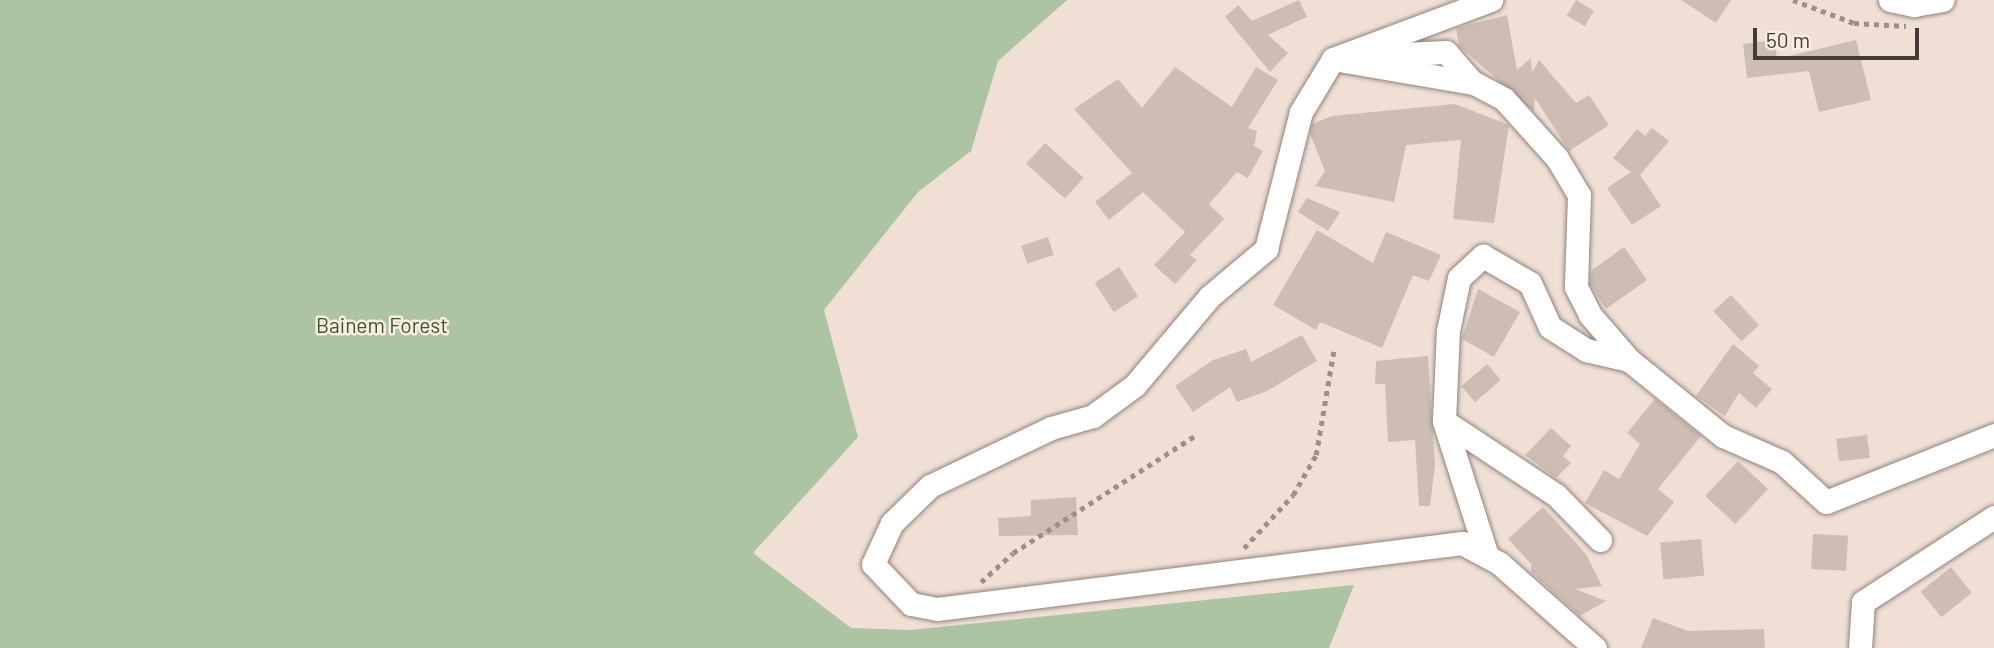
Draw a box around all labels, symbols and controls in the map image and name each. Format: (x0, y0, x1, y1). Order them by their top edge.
scale bar (1756, 14, 1922, 58)
text: 50 m (1766, 27, 1810, 52)
park label: Bainem Forest (316, 312, 448, 338)

